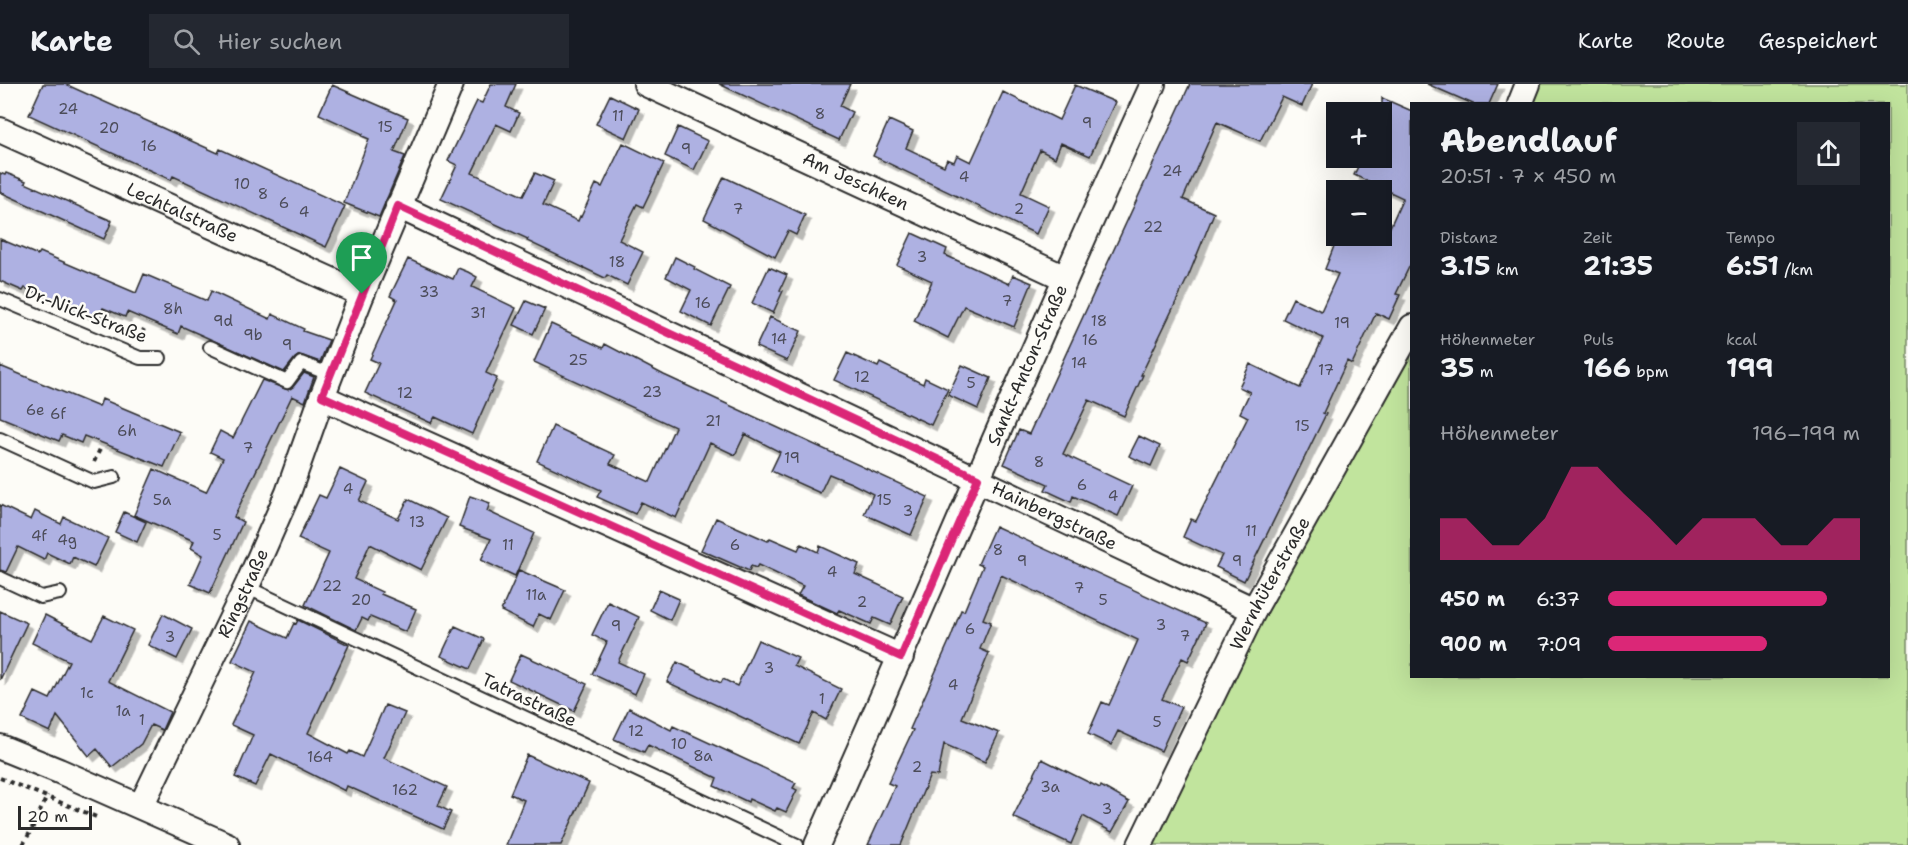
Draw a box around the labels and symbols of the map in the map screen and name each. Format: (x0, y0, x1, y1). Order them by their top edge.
house number: 24 (58, 99, 78, 119)
house number: 8 (815, 104, 825, 124)
house number: 11 (612, 106, 624, 126)
house number: 9 (1082, 113, 1092, 133)
house number: 15 (377, 117, 393, 137)
house number: 20 (99, 118, 119, 138)
house number: 16 (141, 136, 157, 156)
house number: 9 (681, 139, 691, 159)
street label: Am Jeschken (799, 146, 913, 216)
house number: 24 (1162, 161, 1182, 181)
house number: 4 (959, 167, 969, 187)
house number: 10 (234, 174, 250, 194)
street label: Lechtalstraße (123, 177, 242, 248)
house number: 8 (258, 184, 268, 204)
house number: 6 (279, 193, 289, 213)
house number: 7 (733, 199, 743, 219)
house number: 2 (1014, 199, 1024, 219)
house number: 4 (299, 202, 309, 222)
house number: 22 (1143, 217, 1163, 237)
pin (336, 232, 387, 294)
house number: 3 (917, 247, 927, 267)
house number: 18 (609, 252, 625, 272)
street label: Dr.-Nick-Straße (21, 280, 151, 348)
street label: Sankt-Anton-Straße (981, 281, 1073, 449)
house number: 33 (419, 282, 439, 302)
house number: 7 (1002, 291, 1012, 311)
house number: 16 (695, 293, 711, 313)
house number: 8h (163, 299, 183, 319)
house number: 31 (470, 303, 486, 323)
house number: 9d (213, 311, 233, 331)
house number: 18 (1091, 311, 1107, 331)
house number: 19 (1334, 313, 1350, 333)
house number: 9b (243, 325, 263, 345)
house number: 14 (771, 329, 787, 349)
house number: 16 (1082, 330, 1098, 350)
house number: 9 (282, 335, 292, 355)
house number: 25 (568, 350, 588, 370)
house number: 14 (1071, 353, 1087, 373)
house number: 17 (1318, 360, 1334, 380)
house number: 12 (854, 367, 870, 387)
house number: 5 (966, 373, 976, 393)
house number: 23 (642, 382, 662, 402)
house number: 12 (397, 383, 413, 403)
house number: 6e (26, 400, 44, 420)
house number: 6f (50, 404, 67, 424)
house number: 21 (705, 411, 721, 431)
house number: 15 (1294, 416, 1310, 436)
house number: 6h (117, 421, 137, 441)
house number: 7 (243, 438, 253, 458)
house number: 19 (784, 448, 800, 468)
house number: 8 (1034, 452, 1044, 472)
house number: 6 (1077, 475, 1087, 495)
street label: Hainbergstraße (988, 476, 1121, 556)
house number: 4 (343, 479, 353, 499)
house number: 4 (1108, 486, 1118, 506)
house number: 5a (153, 490, 172, 510)
house number: 15 (876, 490, 892, 510)
house number: 3 (903, 501, 913, 521)
house number: 13 (409, 512, 425, 532)
street label: Wernhüterstraße (1224, 513, 1316, 654)
house number: 11 (1245, 521, 1257, 541)
house number: 5 (212, 525, 222, 545)
house number: 4f (31, 526, 48, 546)
house number: 4g (57, 530, 77, 550)
house number: 11 (502, 535, 514, 555)
house number: 6 (730, 535, 740, 555)
house number: 8 (993, 540, 1003, 560)
street label: Ringstraße (212, 545, 274, 642)
house number: 9 (1017, 551, 1027, 571)
house number: 9 (1232, 551, 1242, 571)
house number: 4 (827, 562, 837, 582)
house number: 22 (322, 576, 342, 596)
house number: 7 (1074, 578, 1084, 598)
house number: 11a (526, 585, 547, 605)
house number: 20 (351, 590, 371, 610)
house number: 5 (1098, 590, 1108, 610)
house number: 2 (857, 592, 867, 612)
house number: 3 (1156, 615, 1166, 635)
house number: 9 (611, 616, 621, 636)
house number: 6 (965, 619, 975, 639)
house number: 7 (1180, 626, 1190, 646)
house number: 3 (165, 627, 175, 647)
house number: 3 (764, 658, 774, 678)
street label: Tatrastraße (477, 667, 581, 733)
house number: 4 (948, 675, 958, 695)
house number: 1c (80, 683, 94, 703)
house number: 1 (819, 689, 825, 709)
house number: 1a (115, 701, 131, 721)
house number: 1 (139, 710, 145, 730)
house number: 5 (1152, 712, 1162, 732)
house number: 12 (628, 721, 644, 741)
house number: 10 (671, 734, 687, 754)
house number: 8a (693, 746, 713, 766)
house number: 164 (307, 747, 333, 767)
house number: 2 (912, 757, 922, 777)
house number: 3a (1040, 777, 1060, 797)
house number: 162 (392, 780, 418, 800)
house number: 3 (1102, 799, 1112, 819)
scale bar (18, 803, 92, 830)

